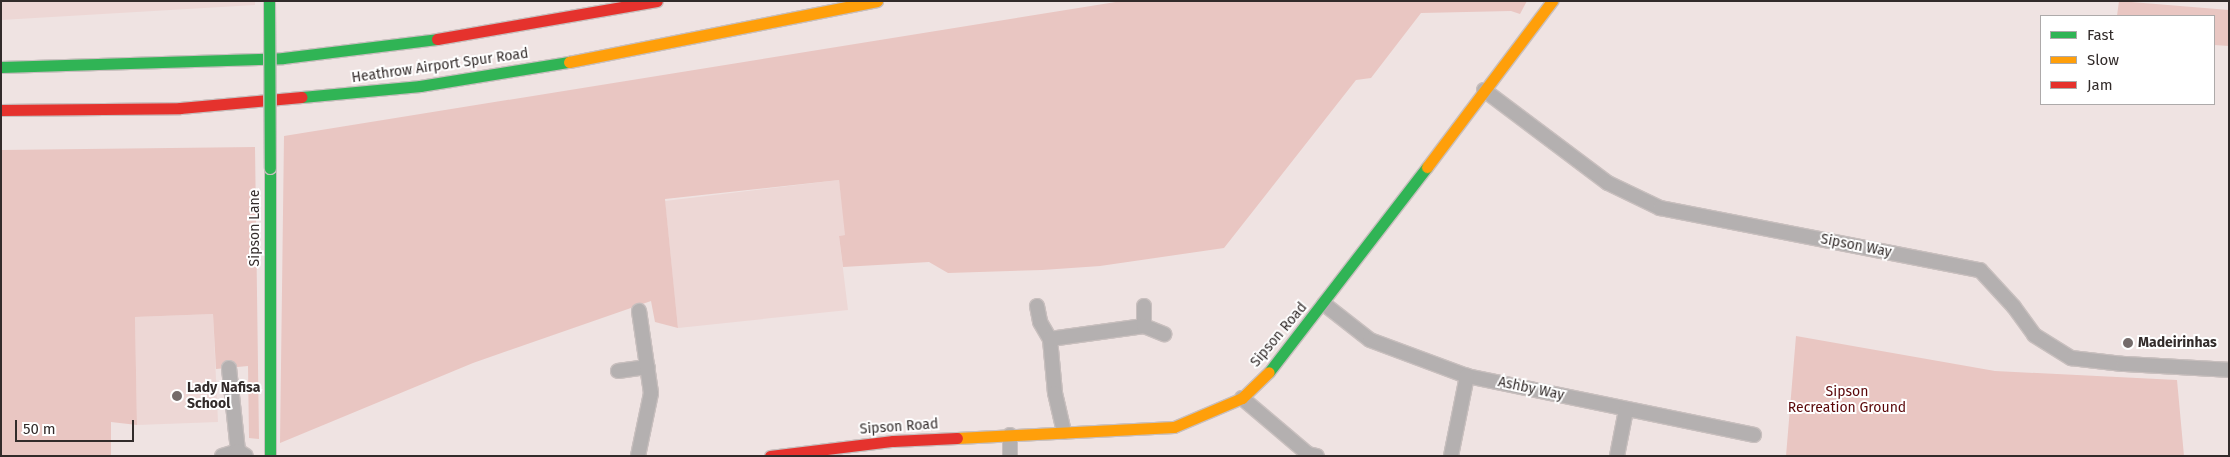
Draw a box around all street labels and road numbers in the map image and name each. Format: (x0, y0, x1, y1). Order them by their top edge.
street label: Heathrow Airport Spur Road (351, 45, 529, 87)
street label: Sipson Lane (247, 190, 263, 266)
street label: Sipson Way (1819, 231, 1893, 261)
street label: Sipson Road (1247, 299, 1311, 371)
street label: Ashby Way (1496, 374, 1566, 404)
street label: Sipson Road (859, 416, 939, 438)

